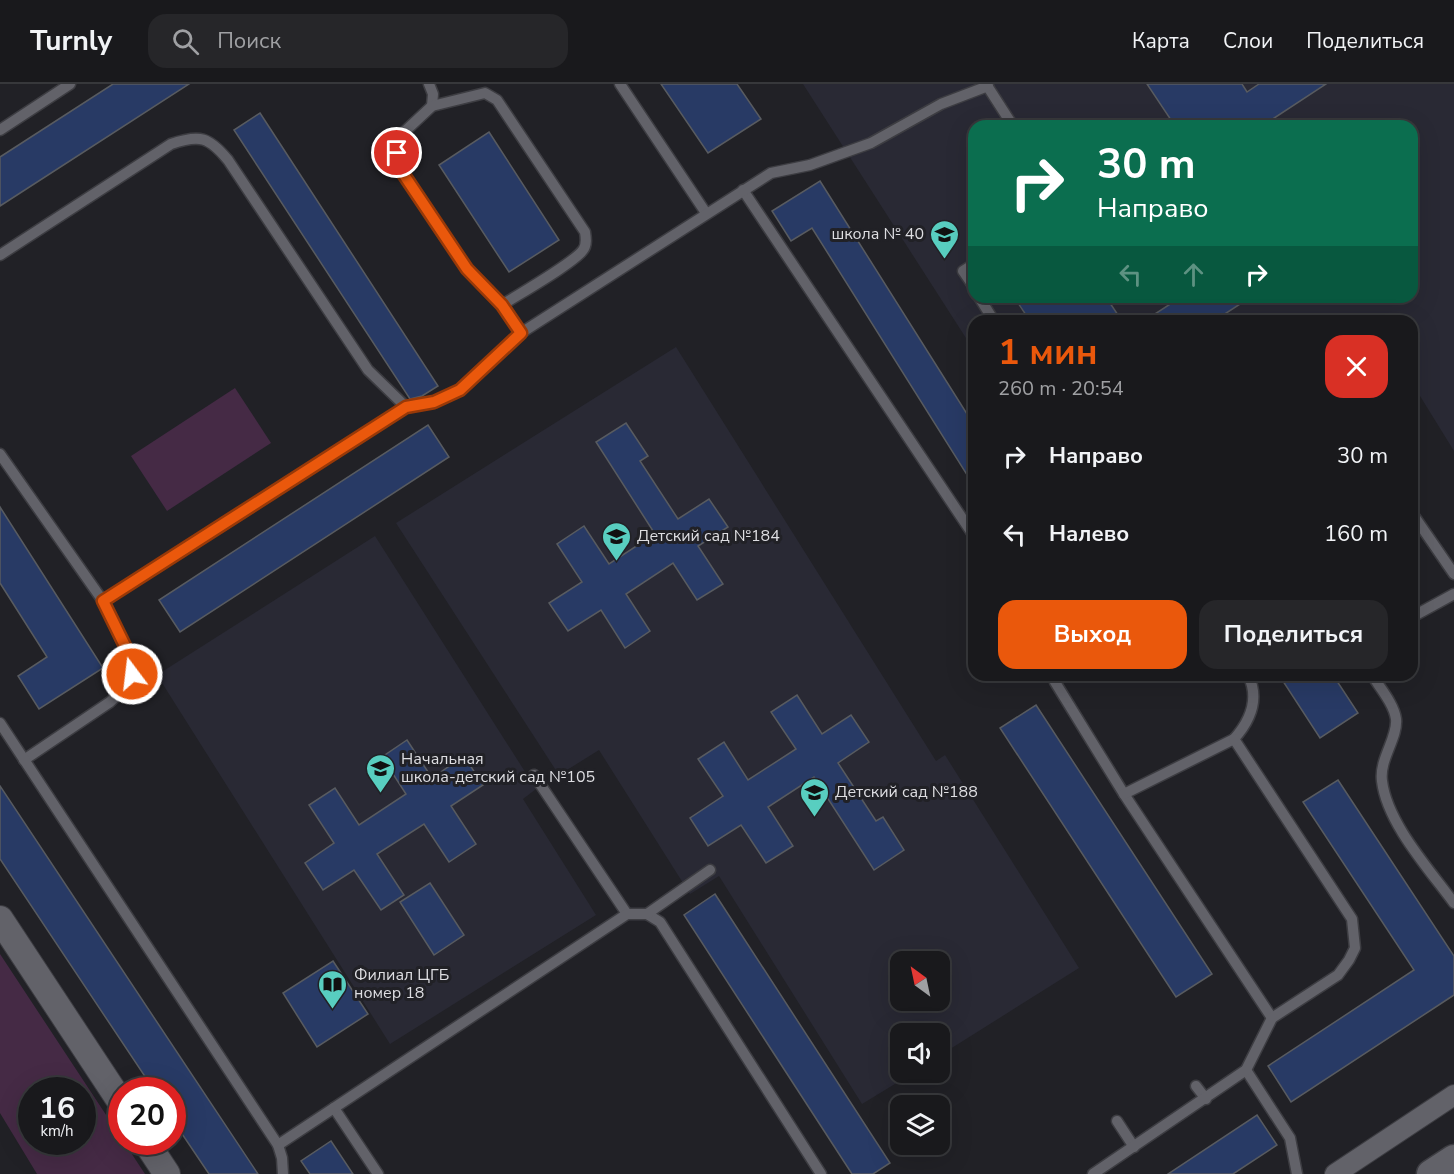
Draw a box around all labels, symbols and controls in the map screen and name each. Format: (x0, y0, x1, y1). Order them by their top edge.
search box (148, 14, 568, 68)
text: Turnly (30, 22, 112, 60)
icon: search (169, 25, 202, 58)
text: Поиск (217, 26, 281, 56)
text: Карта (1132, 27, 1190, 55)
text: Слои (1223, 27, 1273, 55)
text: Поделиться (1306, 27, 1424, 55)
pin (371, 127, 422, 178)
icon: arrive (380, 136, 413, 169)
text: 30 m (1097, 136, 1196, 193)
icon: right (998, 144, 1076, 222)
text: Направо (1097, 190, 1208, 227)
school or university icon: школа № 40 (929, 218, 961, 260)
place label: школа № 40 (831, 223, 924, 245)
icon: left (1114, 258, 1147, 291)
icon: ahead (1177, 258, 1210, 291)
icon: right (1240, 258, 1273, 291)
text: 1 мин (998, 328, 1098, 377)
button: close (1325, 335, 1388, 398)
text: 260 m · 20:54 (998, 375, 1124, 402)
icon: right (998, 440, 1031, 473)
text: Направо (1049, 441, 1143, 471)
text: 30 m (1337, 441, 1388, 471)
icon: left (998, 518, 1031, 551)
text: Налево (1049, 519, 1129, 549)
text: 160 m (1324, 519, 1388, 549)
school or university icon: Детский сад №184 (600, 520, 632, 562)
place label: Детский сад №184 (637, 525, 780, 547)
button: Выход (998, 600, 1187, 669)
button: Поделиться (1199, 600, 1388, 669)
position arrow (100, 642, 164, 706)
place label: Начальная школа-детский сад №105 (401, 748, 595, 788)
school or university icon: Начальная школа-детский сад №105 (364, 752, 396, 794)
school or university icon: Детский сад №188 (798, 776, 830, 818)
place label: Детский сад №188 (835, 781, 978, 803)
north arrow (890, 951, 950, 1011)
map controls (890, 951, 950, 1155)
place label: Филиал ЦГБ номер 18 (354, 964, 449, 1004)
library icon: Филиал ЦГБ номер 18 (317, 968, 349, 1010)
button: sound (890, 1023, 950, 1083)
speed limit sign: 20 (108, 1077, 186, 1155)
text: 16 (39, 1088, 75, 1129)
button: layers (890, 1095, 950, 1155)
text: km/h (40, 1121, 74, 1141)

